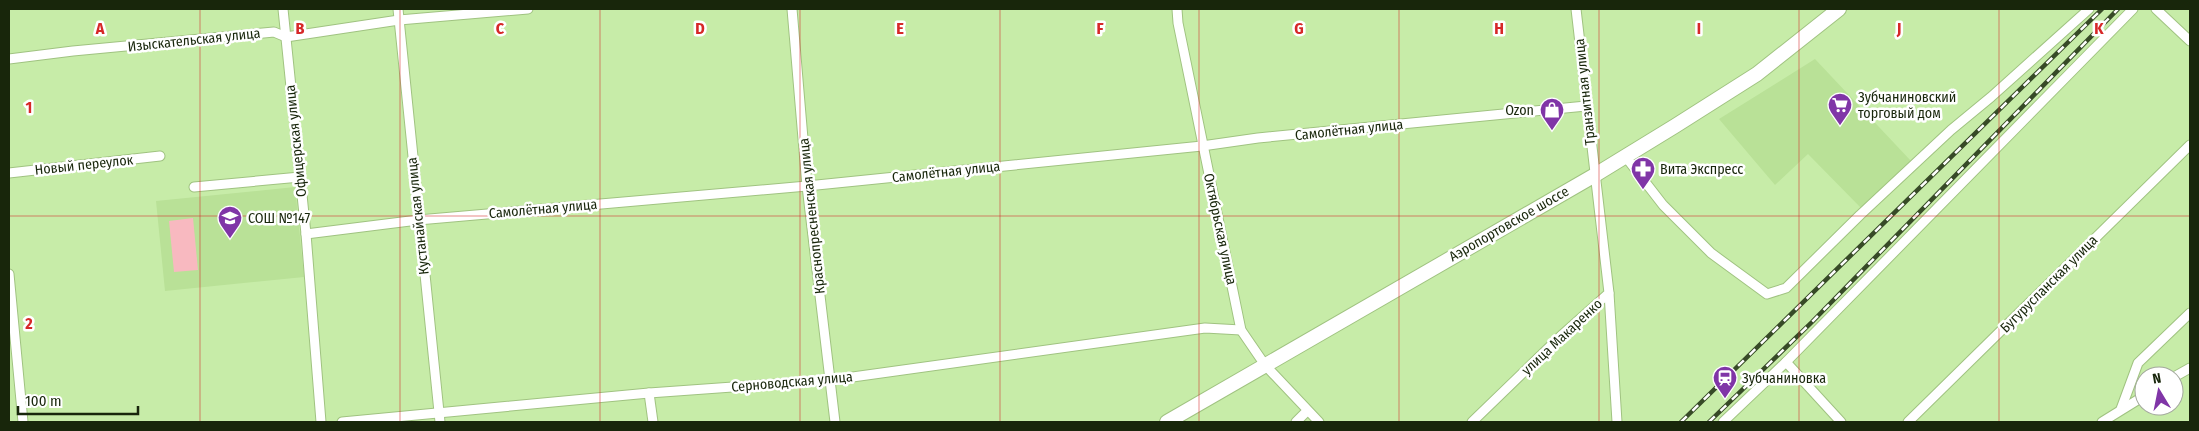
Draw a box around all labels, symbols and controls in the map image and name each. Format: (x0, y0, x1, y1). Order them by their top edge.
text: A (95, 19, 105, 38)
text: B (296, 19, 305, 38)
text: C (496, 19, 505, 38)
text: D (695, 19, 705, 38)
text: E (896, 19, 904, 38)
text: F (1096, 19, 1104, 38)
text: G (1294, 19, 1304, 38)
text: H (1494, 19, 1504, 38)
text: I (1697, 19, 1701, 38)
text: J (1896, 19, 1901, 38)
text: K (2094, 19, 2104, 38)
street label: Изыскательская улица (127, 25, 261, 55)
street label: Транзитная улица (1571, 38, 1599, 146)
street label: Офицерская улица (282, 84, 310, 198)
place label: Зубчаниновский торговый дом (1858, 89, 1956, 122)
supermarket icon: Зубчаниновский торговый дом (1827, 92, 1853, 126)
shop icon: Ozon (1539, 97, 1565, 131)
text: 1 (26, 98, 32, 117)
place label: Ozon (1505, 102, 1534, 119)
street label: Самолётная улица (1294, 116, 1404, 144)
street label: Краснопресненская улица (795, 137, 829, 295)
street label: Новый переулок (34, 151, 134, 179)
street label: Кустанайская улица (403, 156, 433, 276)
pharmacy icon: Вита Экспресс (1630, 156, 1656, 190)
street label: Самолётная улица (891, 158, 1001, 186)
place label: Вита Экспресс (1660, 161, 1743, 178)
street label: Октябрьская улица (1200, 172, 1240, 286)
street label: Аэропортовское шоссе (1446, 183, 1572, 265)
street label: Самолётная улица (488, 196, 598, 222)
school or university icon: СОШ №147 (217, 205, 243, 239)
place label: СОШ №147 (248, 210, 311, 227)
street label: Бугурусланская улица (1997, 232, 2101, 336)
street label: улица Макаренко (1518, 295, 1606, 379)
text: 2 (24, 314, 33, 333)
station icon: Зубчаниновка (1712, 365, 1738, 399)
north arrow (2134, 366, 2184, 416)
street label: Серноводская улица (731, 368, 854, 396)
place label: Зубчаниновка (1742, 370, 1826, 387)
text: N (2151, 370, 2162, 388)
scale bar (18, 384, 138, 416)
text: 100 m (25, 392, 62, 410)

